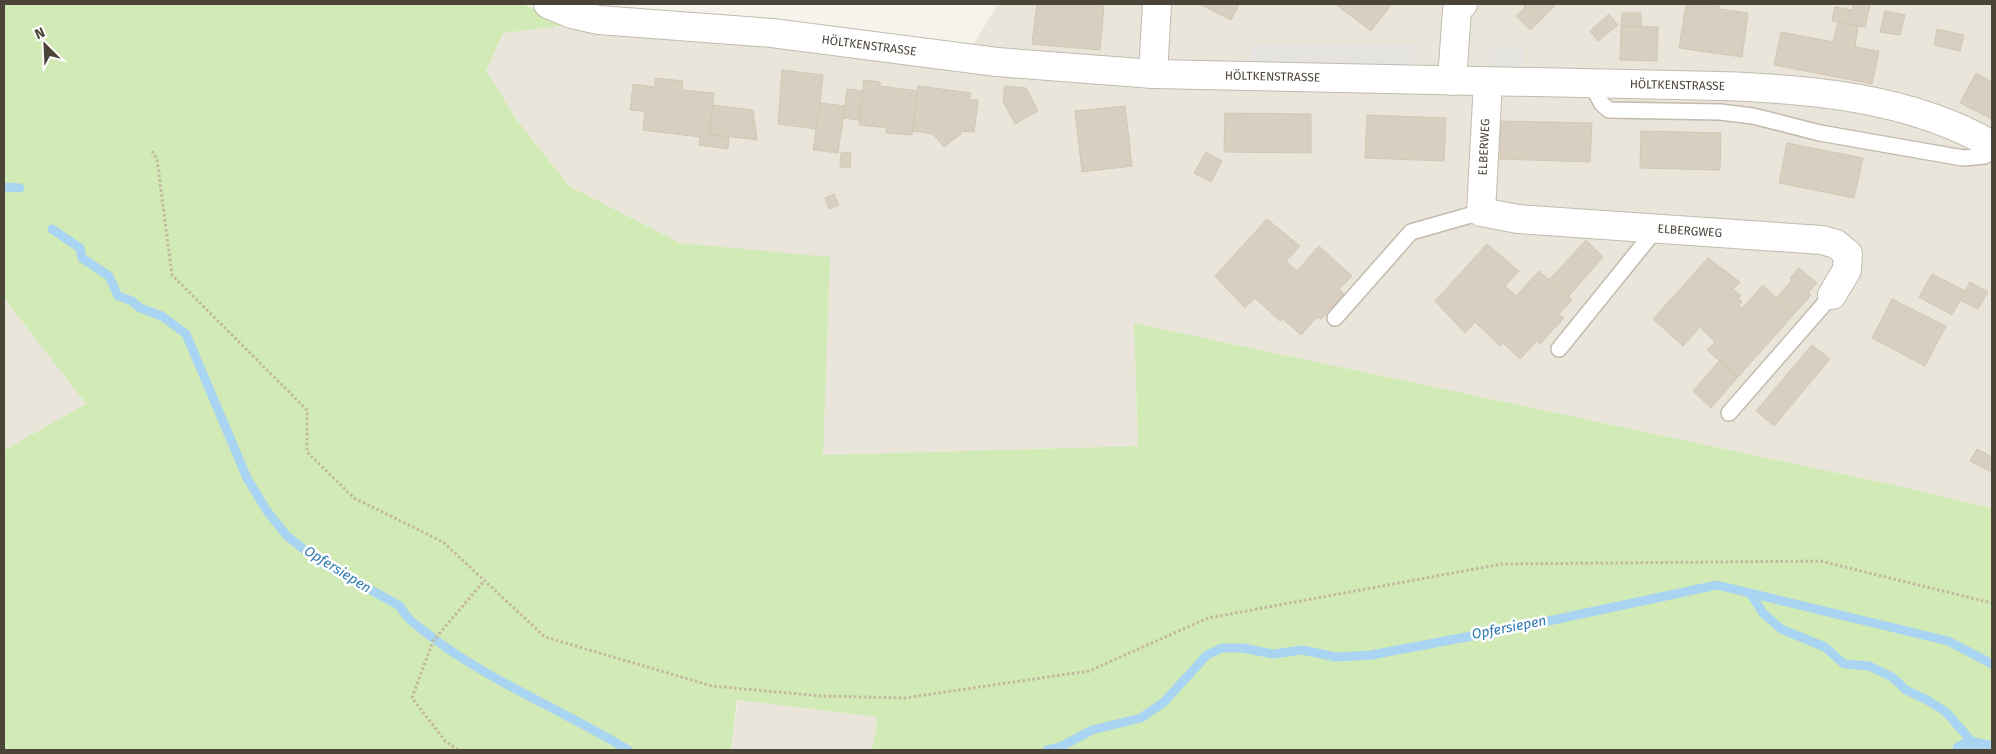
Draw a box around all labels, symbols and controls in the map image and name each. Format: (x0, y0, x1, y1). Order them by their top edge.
north arrow (20, 20, 70, 70)
text: N (32, 24, 48, 43)
street label: HÖLTKENSTRASSE (821, 32, 917, 59)
street label: HÖLTKENSTRASSE (1225, 67, 1320, 85)
street label: HÖLTKENSTRASSE (1630, 75, 1725, 93)
street label: ELBERWEG (1476, 118, 1492, 176)
street label: ELBERGWEG (1657, 222, 1722, 240)
water label: Opfersiepen (301, 542, 374, 597)
water label: Opfersiepen (1470, 612, 1548, 643)

